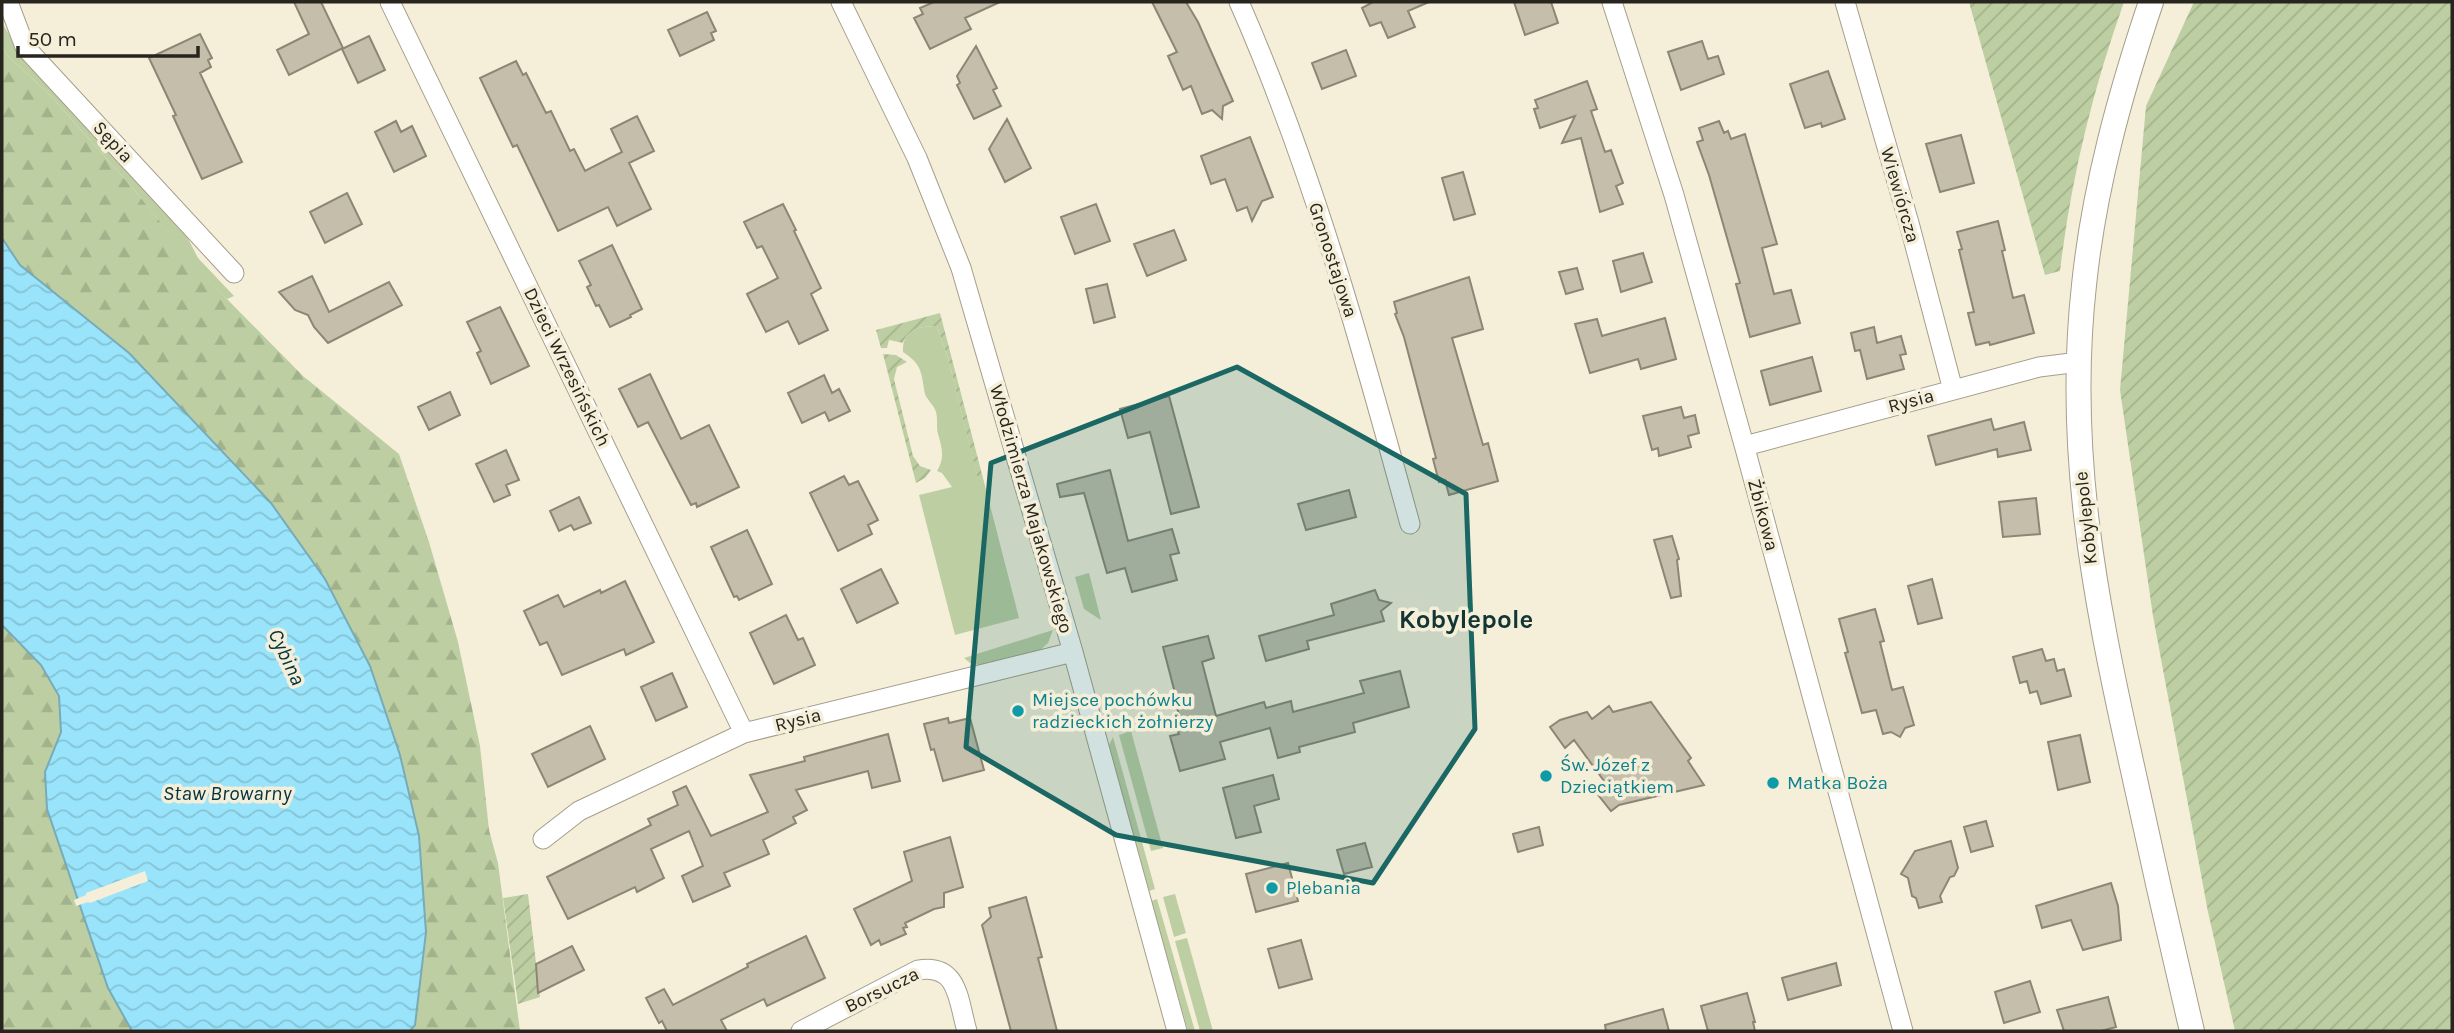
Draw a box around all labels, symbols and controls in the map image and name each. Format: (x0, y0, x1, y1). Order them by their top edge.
scale bar (18, 14, 198, 58)
text: 50 m (28, 27, 77, 51)
street label: Sępia (88, 117, 138, 167)
street label: Wiewiórcza (1876, 145, 1924, 245)
street label: Gronostajowa (1304, 200, 1362, 320)
street label: Dzieci Wrzesińskich (519, 284, 615, 450)
street label: Włodzimierza Majakowskiego (985, 382, 1077, 636)
street label: Rysia (1886, 384, 1936, 418)
street label: Kobylepole (2070, 470, 2102, 566)
street label: Żbikowa (1743, 477, 1783, 553)
district label: Kobylepole (1399, 604, 1533, 635)
water label: Cybina (264, 625, 310, 689)
place label: Miejsce pochówku radzieckich żołnierzy (1032, 689, 1213, 733)
marker: Miejsce pochówku radzieckich żołnierzy (1010, 703, 1026, 719)
street label: Rysia (773, 704, 823, 736)
place label: Św. Józef z Dzieciątkiem (1560, 753, 1674, 798)
marker: Św. Józef z Dzieciątkiem (1538, 768, 1554, 784)
place label: Matka Boża (1787, 772, 1888, 794)
marker: Matka Boża (1765, 775, 1781, 791)
water label: Staw Browarny (163, 781, 292, 805)
place label: Plebania (1286, 877, 1361, 899)
marker: Plebania (1264, 880, 1280, 896)
street label: Borsucza (841, 963, 923, 1017)

